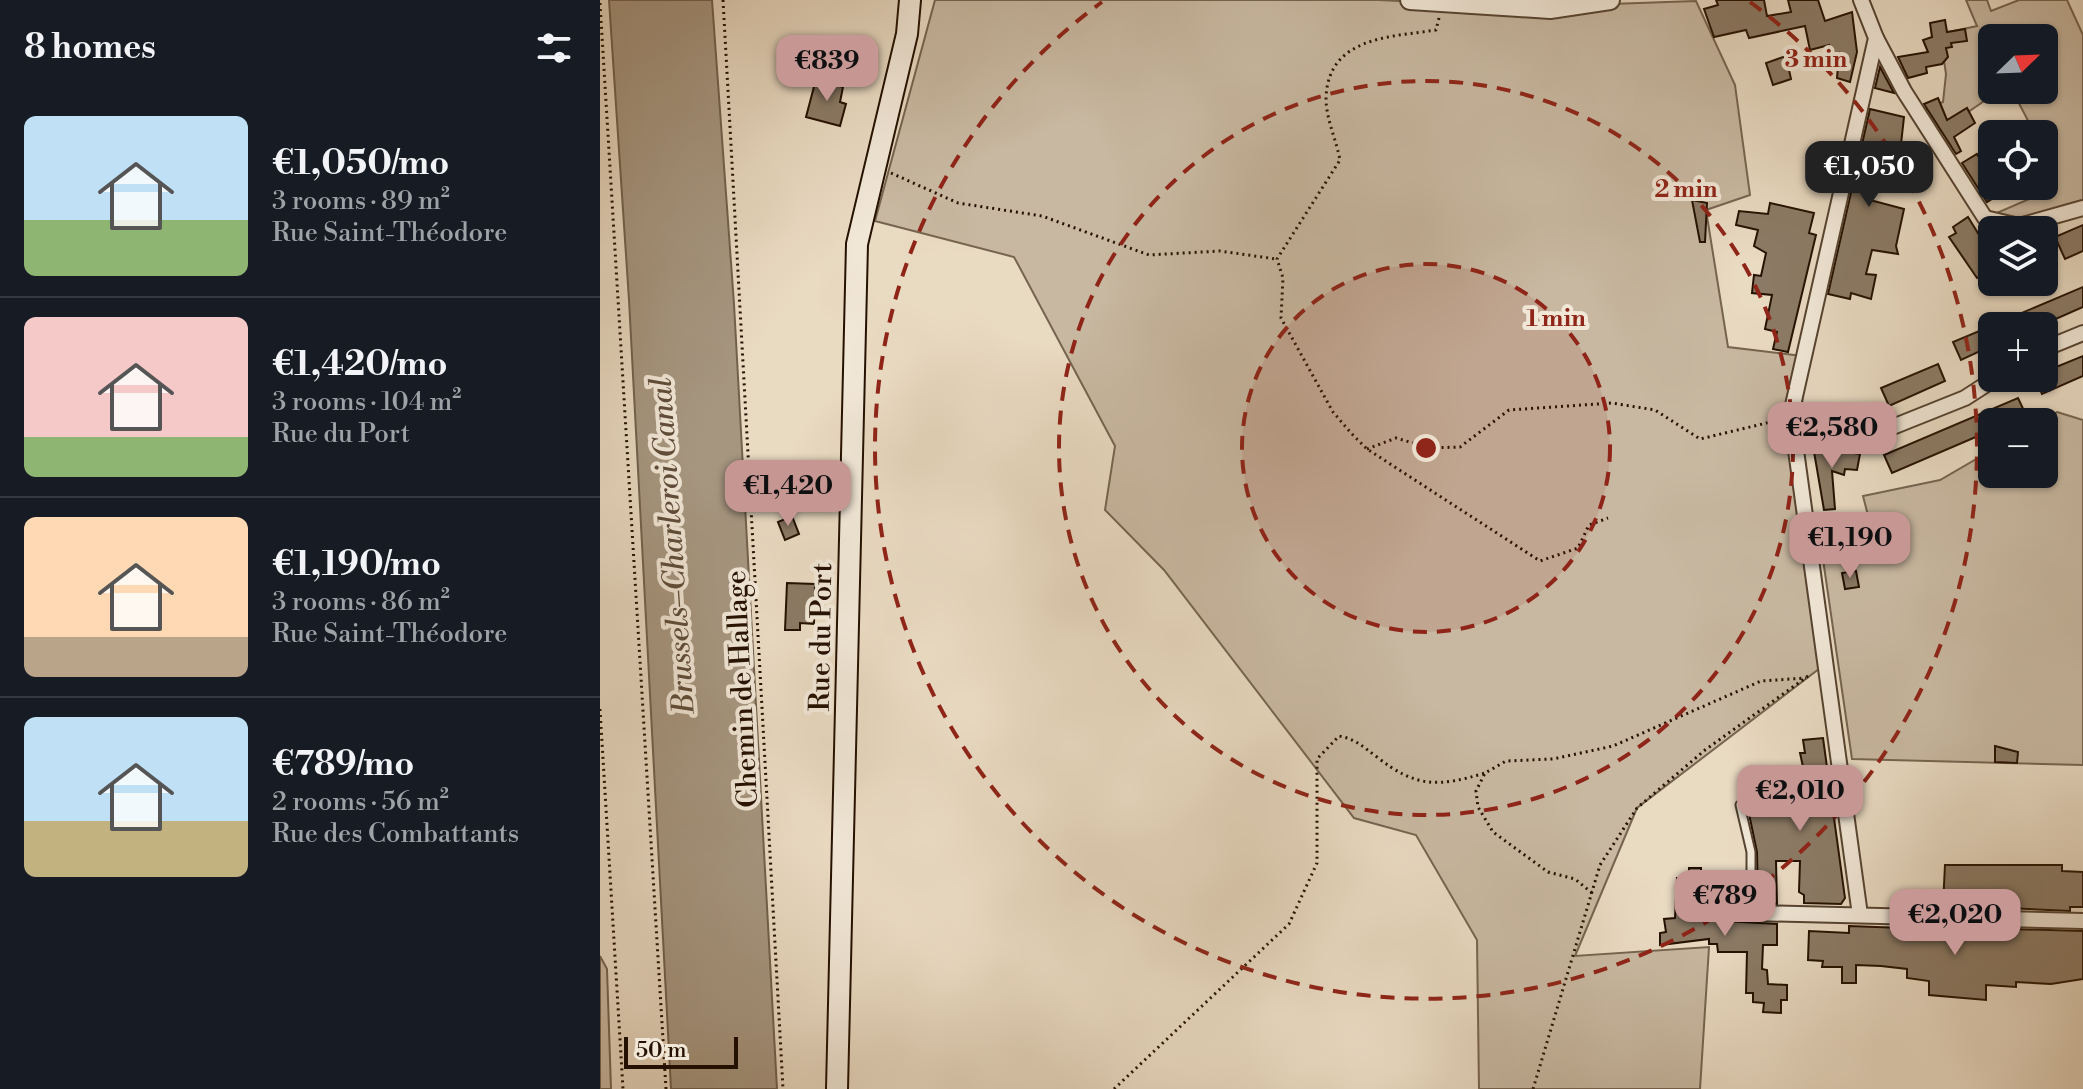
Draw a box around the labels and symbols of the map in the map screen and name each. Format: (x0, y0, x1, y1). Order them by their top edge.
north arrow (1978, 24, 2058, 104)
pin: €839 (780, 35, 874, 103)
text: 3 min (1785, 45, 1848, 75)
pin: €1,050 (1804, 141, 1934, 209)
text: 2 min (1654, 175, 1718, 205)
text: 1 min (1526, 304, 1586, 334)
water label: Brussels–Charleroi Canal (642, 376, 704, 716)
pin: €2,580 (1767, 402, 1897, 470)
centre of rings (1412, 434, 1440, 462)
pin: €1,420 (723, 460, 853, 528)
pin: €1,190 (1785, 512, 1915, 580)
street label: Rue du Port (803, 562, 840, 712)
street label: Chemin de Hallage (719, 569, 766, 809)
pin: €2,010 (1735, 765, 1865, 833)
pin: €789 (1678, 870, 1772, 938)
pin: €2,020 (1890, 889, 2020, 957)
scale bar (624, 1033, 738, 1069)

